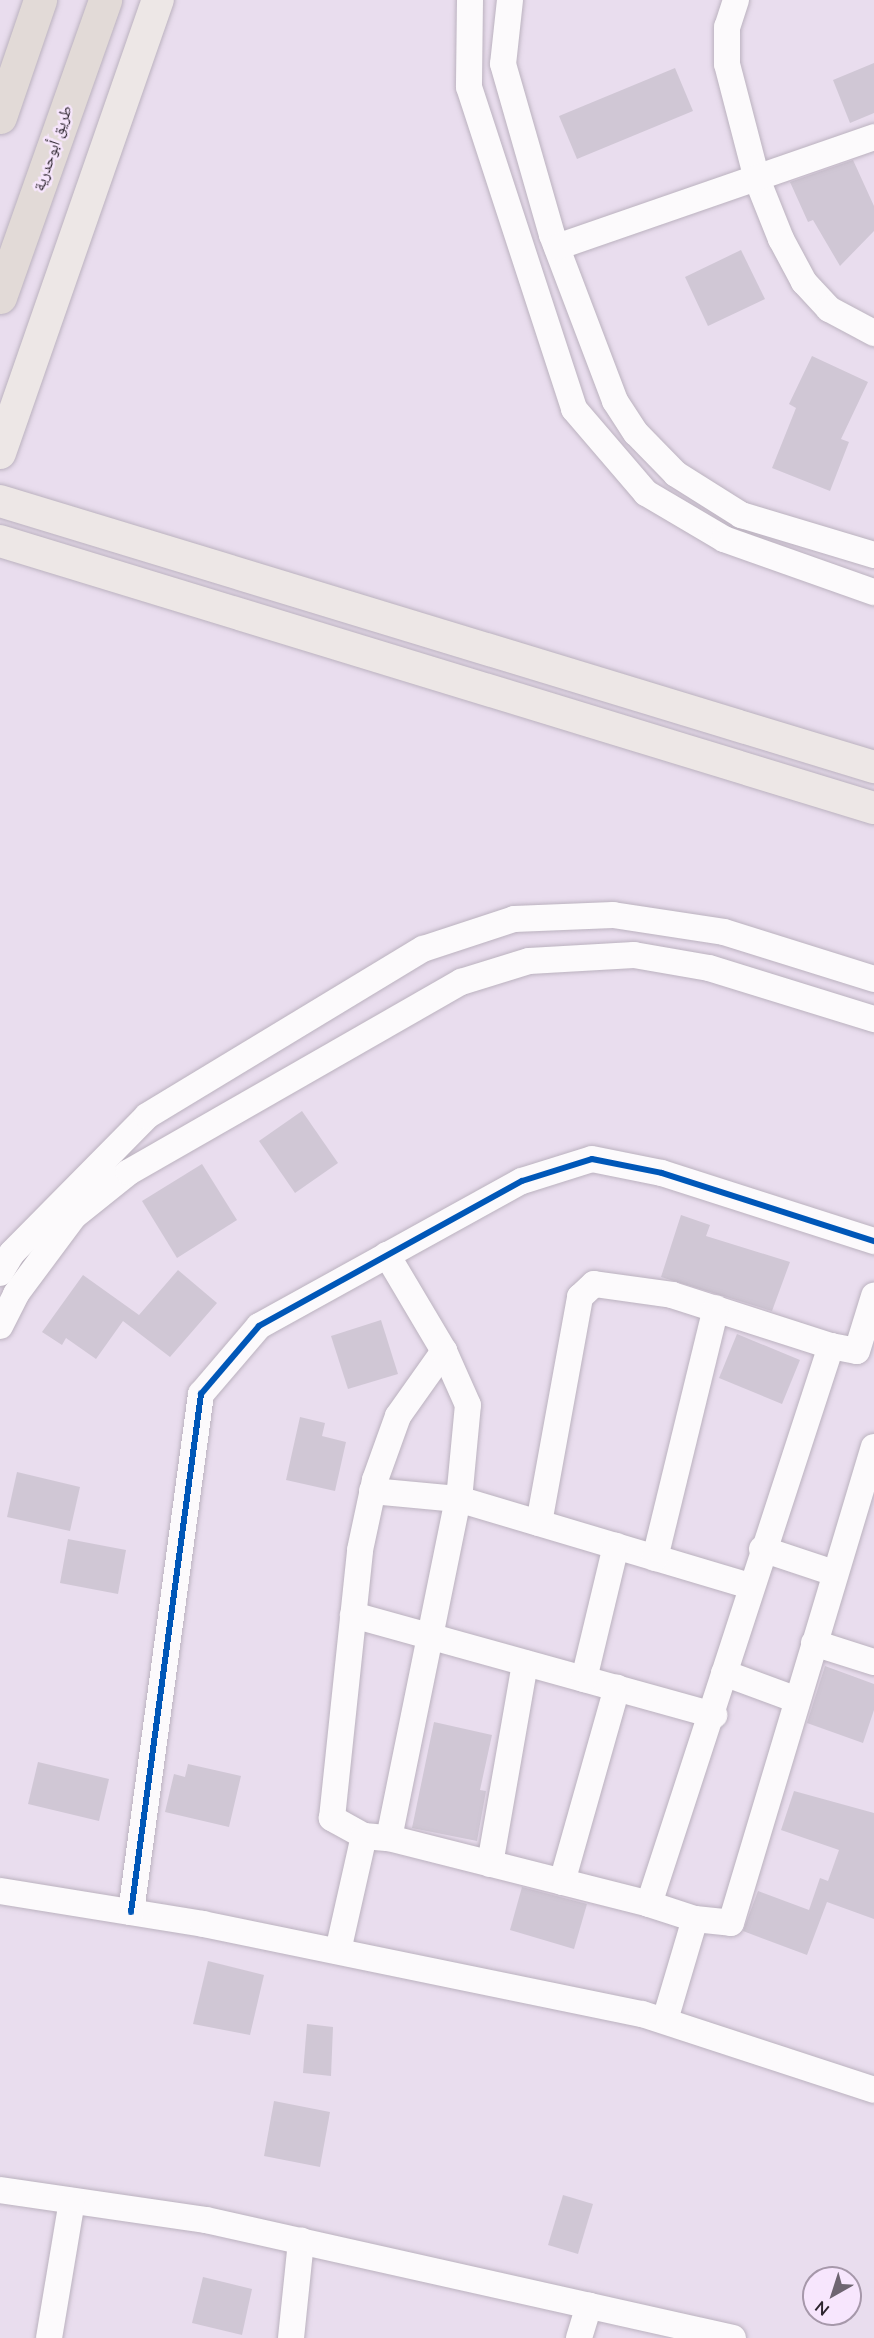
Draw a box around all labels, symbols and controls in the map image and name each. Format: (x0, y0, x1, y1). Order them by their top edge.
street label: طريق أبوحدرية (28, 103, 76, 193)
north arrow (802, 2266, 862, 2326)
text: N (811, 2298, 832, 2320)

